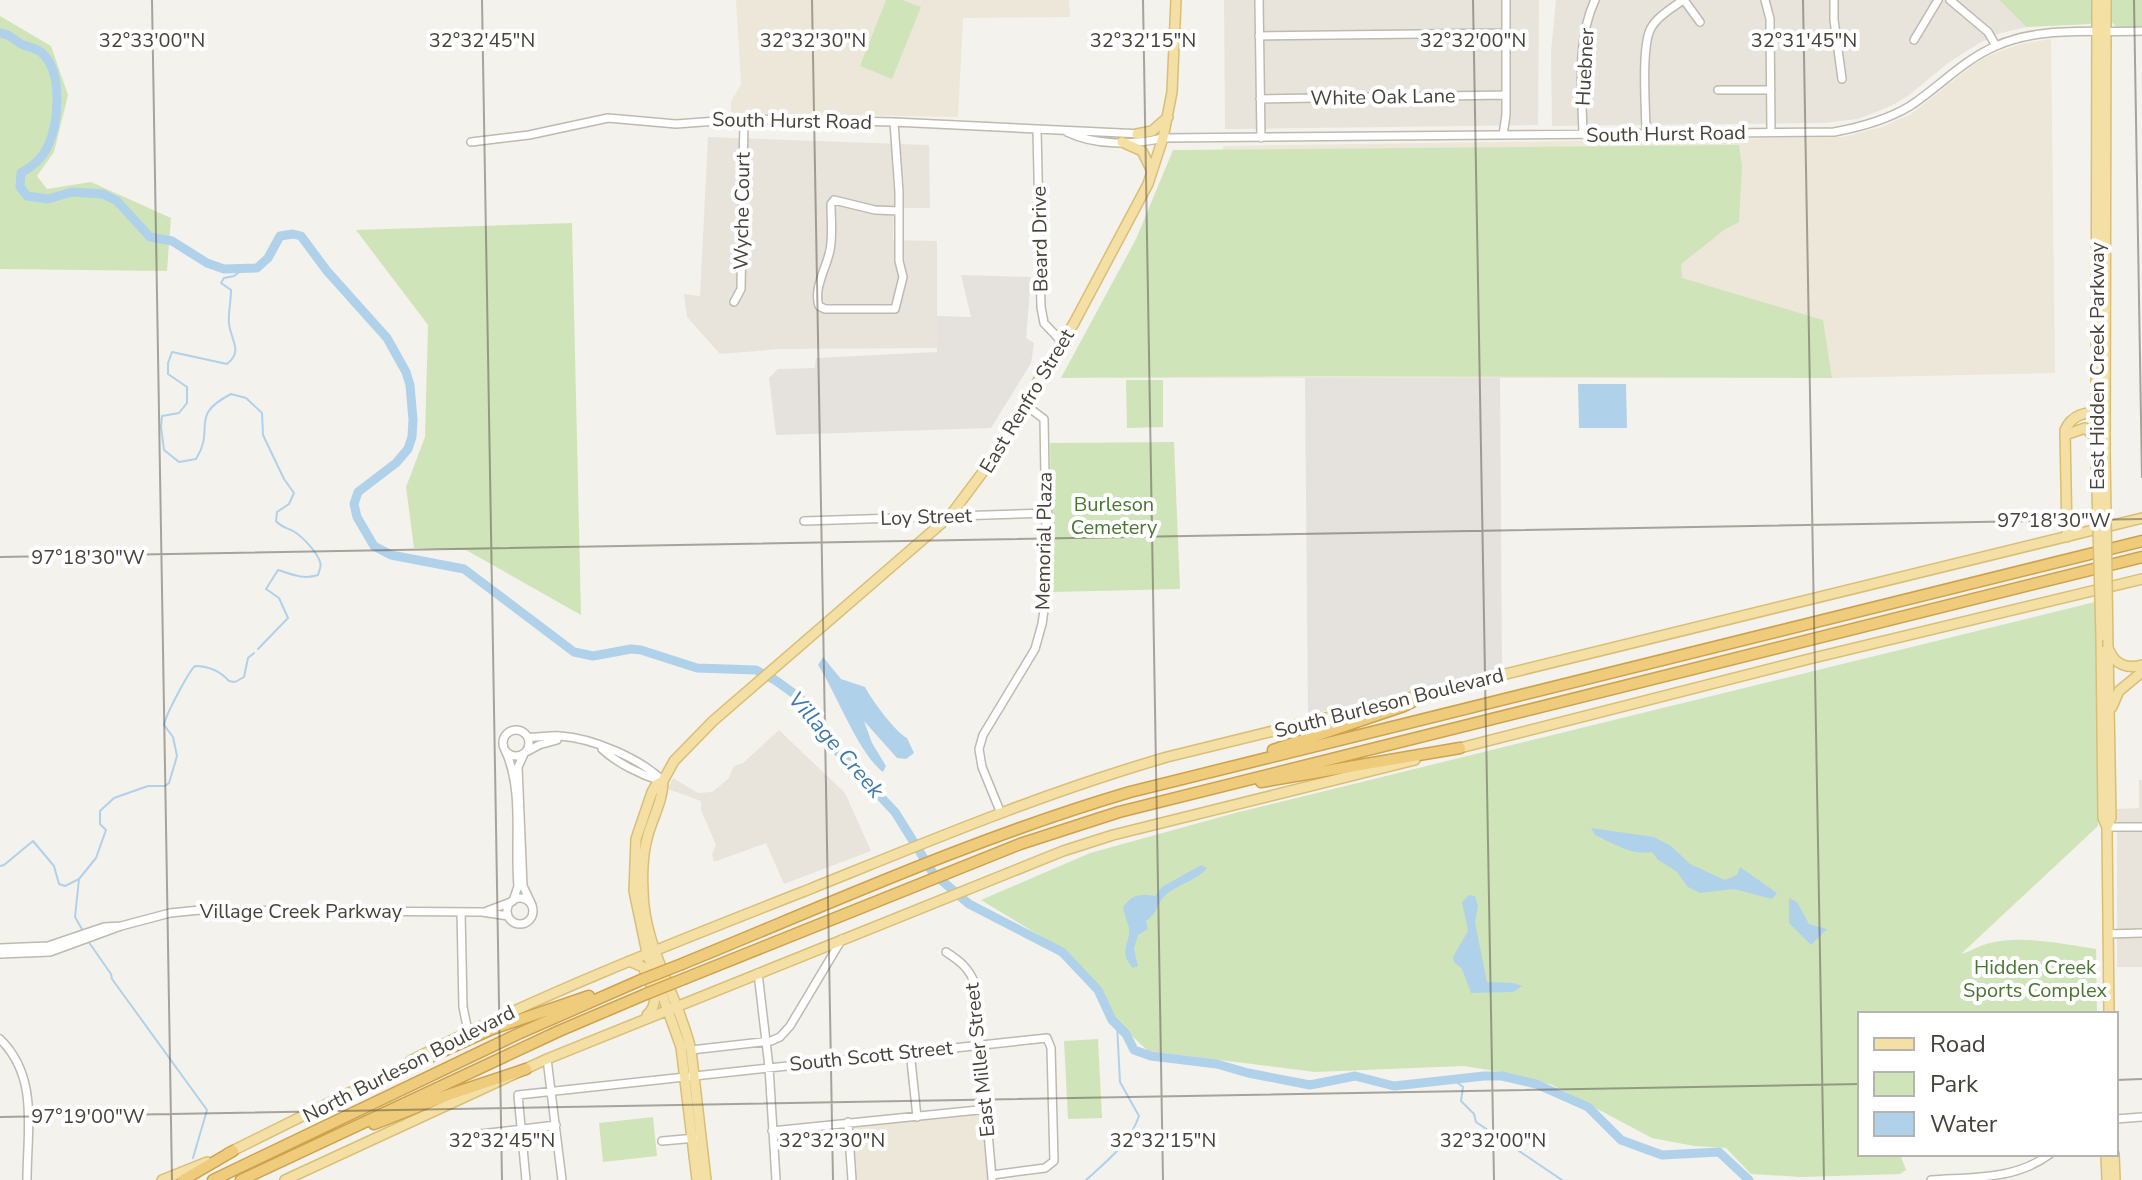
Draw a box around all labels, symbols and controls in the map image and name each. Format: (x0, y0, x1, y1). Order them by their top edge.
text: 32°33'00"N (99, 27, 205, 54)
text: 32°32'45"N (429, 27, 535, 54)
text: 32°32'30"N (760, 27, 866, 54)
text: 32°32'15"N (1090, 27, 1196, 54)
text: 32°32'00"N (1420, 27, 1526, 54)
street label: Huebner (1569, 27, 1601, 107)
text: 32°31'45"N (1751, 27, 1857, 54)
street label: White Oak Lane (1310, 82, 1456, 112)
street label: South Hurst Road (712, 106, 872, 136)
street label: South Hurst Road (1586, 119, 1746, 149)
street label: Wyche Court (727, 151, 757, 270)
street label: Beard Drive (1026, 186, 1054, 292)
street label: East Hidden Creek Parkway (2084, 241, 2111, 490)
street label: East Renfro Street (973, 323, 1081, 478)
street label: Memorial Plaza (1029, 472, 1059, 610)
park label: Burleson Cemetery (1071, 491, 1158, 541)
street label: Loy Street (880, 502, 973, 532)
text: 97°18'30"W (1997, 507, 2111, 534)
text: 97°18'30"W (31, 544, 145, 571)
street label: South Burleson Boulevard (1272, 661, 1506, 745)
water label: Village Creek (781, 685, 891, 805)
street label: Village Creek Parkway (199, 898, 403, 925)
park label: Hidden Creek Sports Complex (1963, 954, 2108, 1004)
street label: East Miller Street (958, 981, 1002, 1138)
street label: North Burleson Boulevard (298, 999, 520, 1129)
legend (1858, 1012, 2118, 1156)
text: Road (1930, 1028, 1986, 1060)
street label: South Scott Street (788, 1034, 955, 1078)
text: Park (1930, 1068, 1979, 1100)
text: 97°19'00"W (31, 1103, 145, 1130)
text: Water (1930, 1108, 1998, 1140)
text: 32°32'45"N (449, 1127, 555, 1154)
text: 32°32'30"N (779, 1127, 885, 1154)
text: 32°32'15"N (1110, 1127, 1216, 1154)
text: 32°32'00"N (1440, 1127, 1546, 1154)

